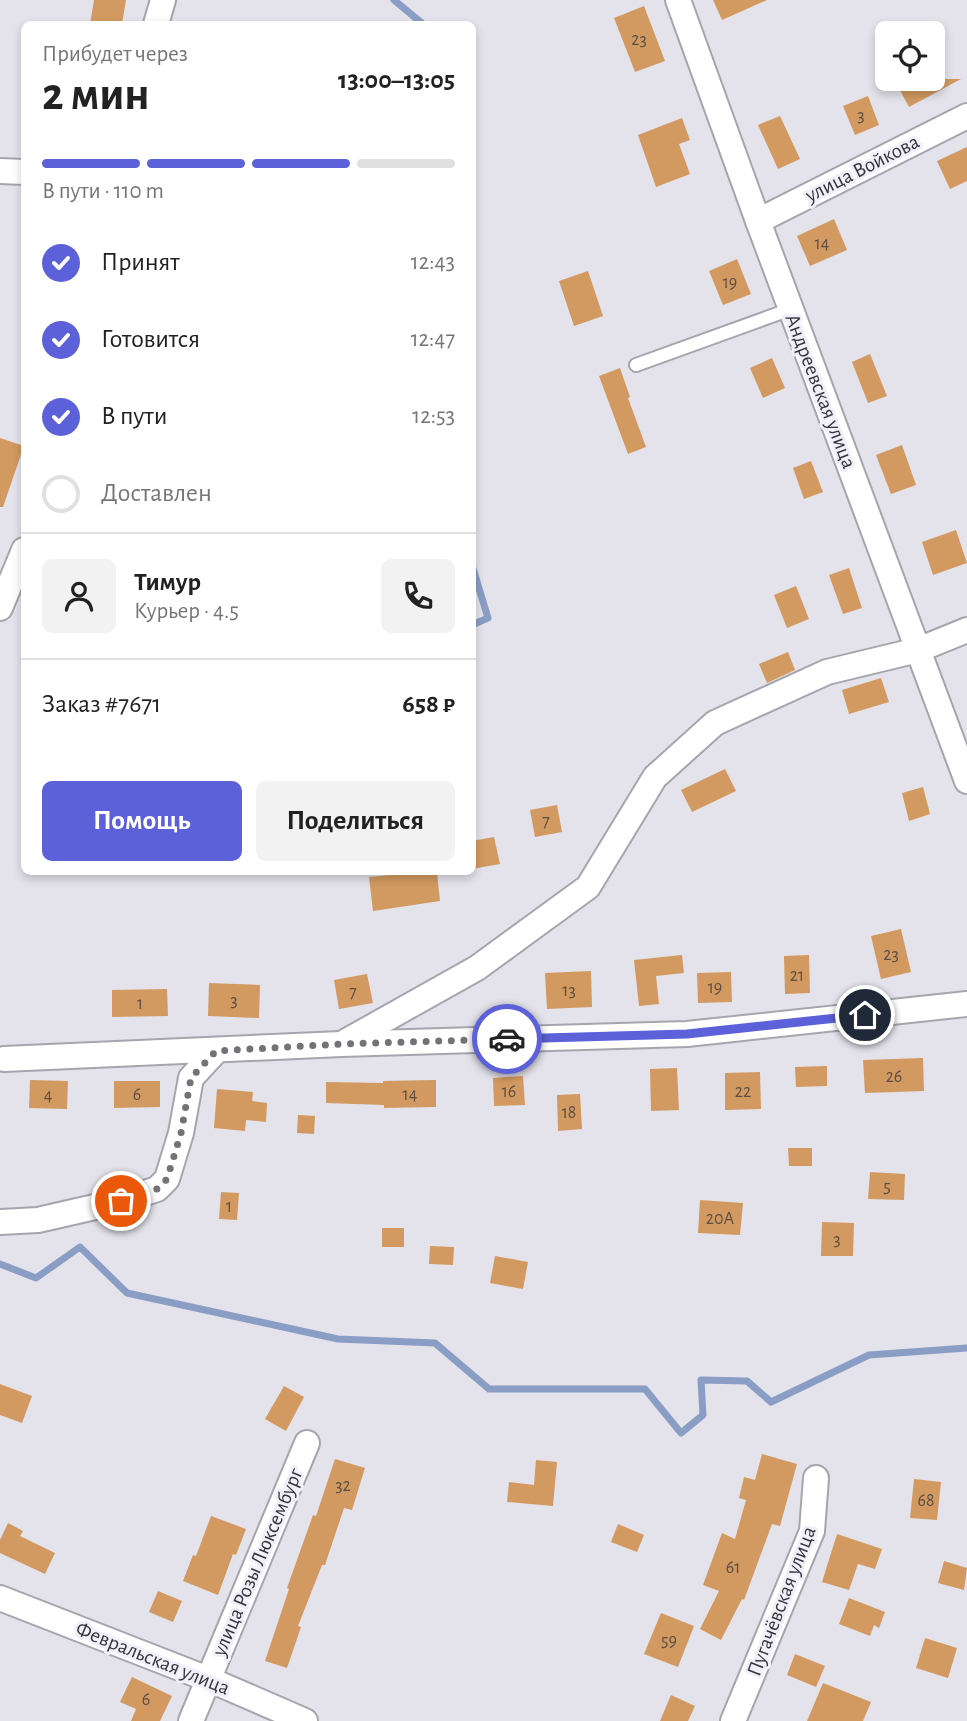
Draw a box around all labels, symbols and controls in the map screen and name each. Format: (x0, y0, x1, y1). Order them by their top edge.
map controls (875, 21, 945, 91)
button: locate (875, 21, 945, 91)
house number: 23 (631, 31, 647, 49)
text: Прибудет через (42, 43, 188, 66)
text: 13:00–13:05 (338, 67, 455, 93)
text: 2 мин (42, 72, 150, 118)
house number: 3 (857, 107, 865, 125)
street label: улица Войкова (801, 131, 923, 207)
text: В пути · 110 m (42, 180, 164, 203)
house number: 14 (815, 235, 830, 253)
icon: check (42, 244, 80, 282)
text: Принят (101, 249, 180, 275)
text: 12:43 (411, 251, 455, 274)
house number: 19 (723, 274, 737, 292)
street label: Андреевская улица (781, 311, 860, 472)
icon: check (42, 321, 80, 359)
text: Готовится (101, 326, 200, 352)
text: 12:47 (411, 328, 455, 351)
icon: check (42, 398, 80, 436)
text: В пути (101, 403, 167, 429)
text: 12:53 (412, 405, 455, 428)
text: Доставлен (101, 480, 212, 506)
button: person (42, 559, 116, 633)
button: phone (381, 559, 455, 633)
text: Тимур (134, 569, 201, 595)
text: Курьер · 4.5 (134, 600, 239, 623)
text: Заказ #7671 (42, 691, 161, 717)
text: 658 ₽ (402, 691, 455, 717)
button: Помощь (42, 781, 242, 861)
button: Поделиться (256, 781, 455, 861)
house number: 7 (542, 813, 550, 831)
house number: 23 (883, 946, 899, 964)
house number: 21 (790, 967, 804, 985)
house number: 19 (708, 979, 722, 997)
house number: 13 (562, 982, 576, 1000)
house number: 7 (349, 984, 357, 1002)
pin (835, 985, 895, 1045)
house number: 3 (230, 992, 238, 1010)
house number: 1 (137, 995, 143, 1013)
icon: home (846, 996, 884, 1034)
courier (472, 1004, 542, 1074)
icon: car (488, 1020, 526, 1058)
house number: 26 (886, 1068, 902, 1086)
house number: 16 (502, 1083, 516, 1101)
house number: 22 (735, 1083, 751, 1101)
house number: 6 (133, 1086, 141, 1104)
house number: 14 (403, 1086, 418, 1104)
house number: 4 (44, 1087, 53, 1105)
house number: 18 (562, 1104, 576, 1122)
pin (91, 1171, 151, 1231)
house number: 5 (883, 1178, 891, 1196)
icon: bag (102, 1182, 140, 1220)
house number: 1 (226, 1198, 232, 1216)
house number: 20А (706, 1210, 735, 1228)
house number: 3 (833, 1231, 841, 1249)
street label: улица Розы Люксембург (208, 1465, 307, 1660)
house number: 32 (335, 1477, 351, 1495)
house number: 68 (918, 1492, 935, 1510)
street label: Пугачёвская улица (743, 1523, 820, 1679)
house number: 61 (726, 1559, 740, 1577)
street label: Февральская улица (73, 1618, 233, 1699)
house number: 59 (661, 1632, 677, 1650)
house number: 6 (142, 1691, 150, 1709)

